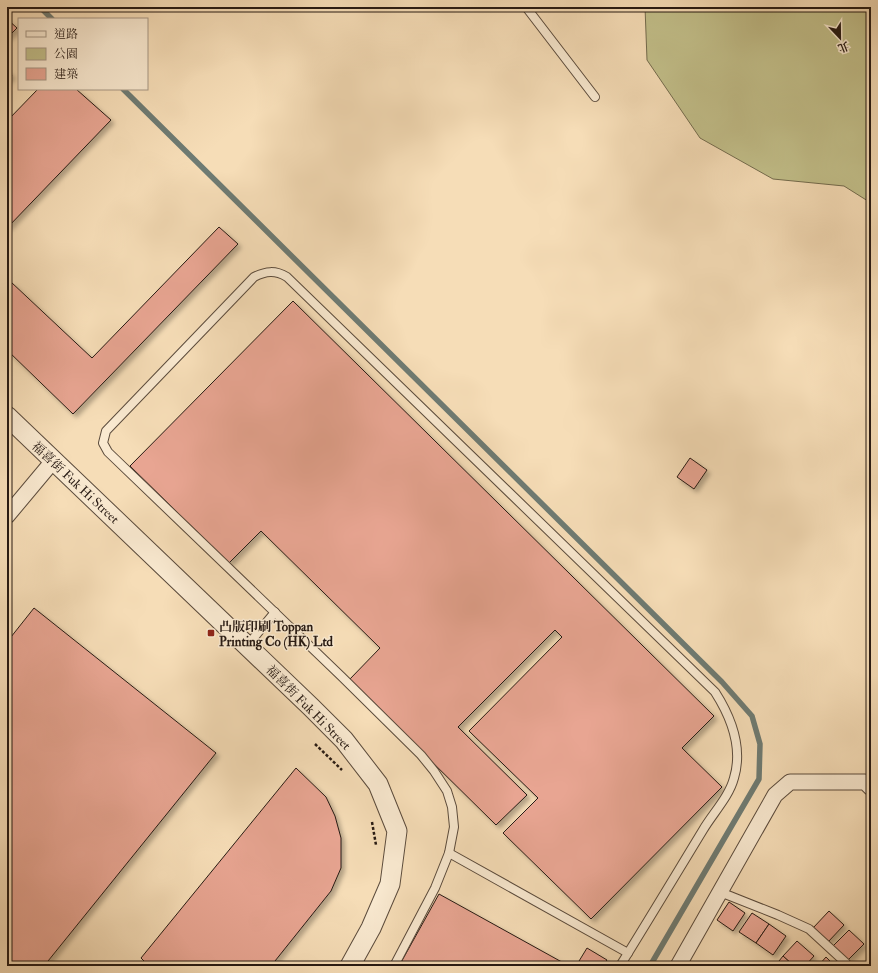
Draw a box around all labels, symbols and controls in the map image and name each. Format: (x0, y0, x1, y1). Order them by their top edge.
legend (18, 18, 148, 90)
north arrow (820, 18, 860, 58)
text: 道路 (54, 27, 78, 42)
text: 北 (836, 39, 851, 55)
text: 公園 (54, 47, 78, 62)
text: 建築 (54, 67, 78, 82)
street label: 福喜街 Fuk Hi Street (28, 438, 122, 527)
place label: 凸版印刷 Toppan Printing Co (HK) Ltd (219, 619, 334, 651)
marker: 凸版印刷 Toppan Printing Co (HK) Ltd (206, 628, 216, 638)
street label: 福喜街 Fuk Hi Street (263, 662, 354, 753)

